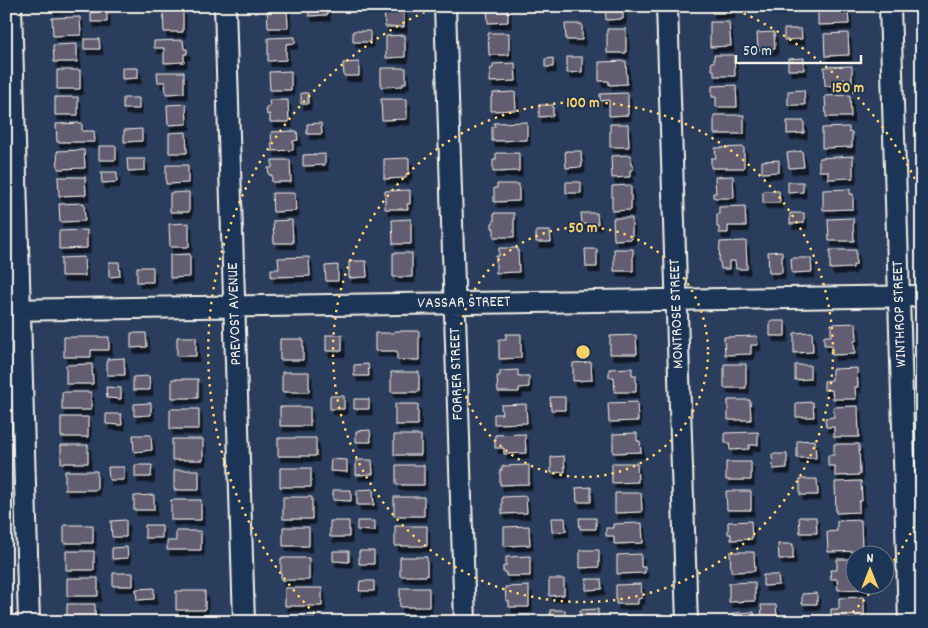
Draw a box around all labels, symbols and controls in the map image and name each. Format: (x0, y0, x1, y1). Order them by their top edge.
scale bar (736, 32, 860, 64)
text: 50 m (743, 41, 772, 63)
text: 150 m (832, 78, 864, 100)
text: 100 m (566, 93, 600, 115)
text: 50 m (569, 218, 597, 240)
street label: MONTROSE STREET (664, 258, 690, 369)
street label: WINTHROP STREET (887, 260, 913, 368)
street label: PREVOST AVENUE (222, 261, 248, 366)
street label: VASSAR STREET (417, 291, 511, 315)
street label: FORRER STREET (444, 327, 470, 421)
centre of rings (574, 343, 592, 361)
north arrow (846, 546, 896, 596)
text: N (867, 549, 874, 569)

